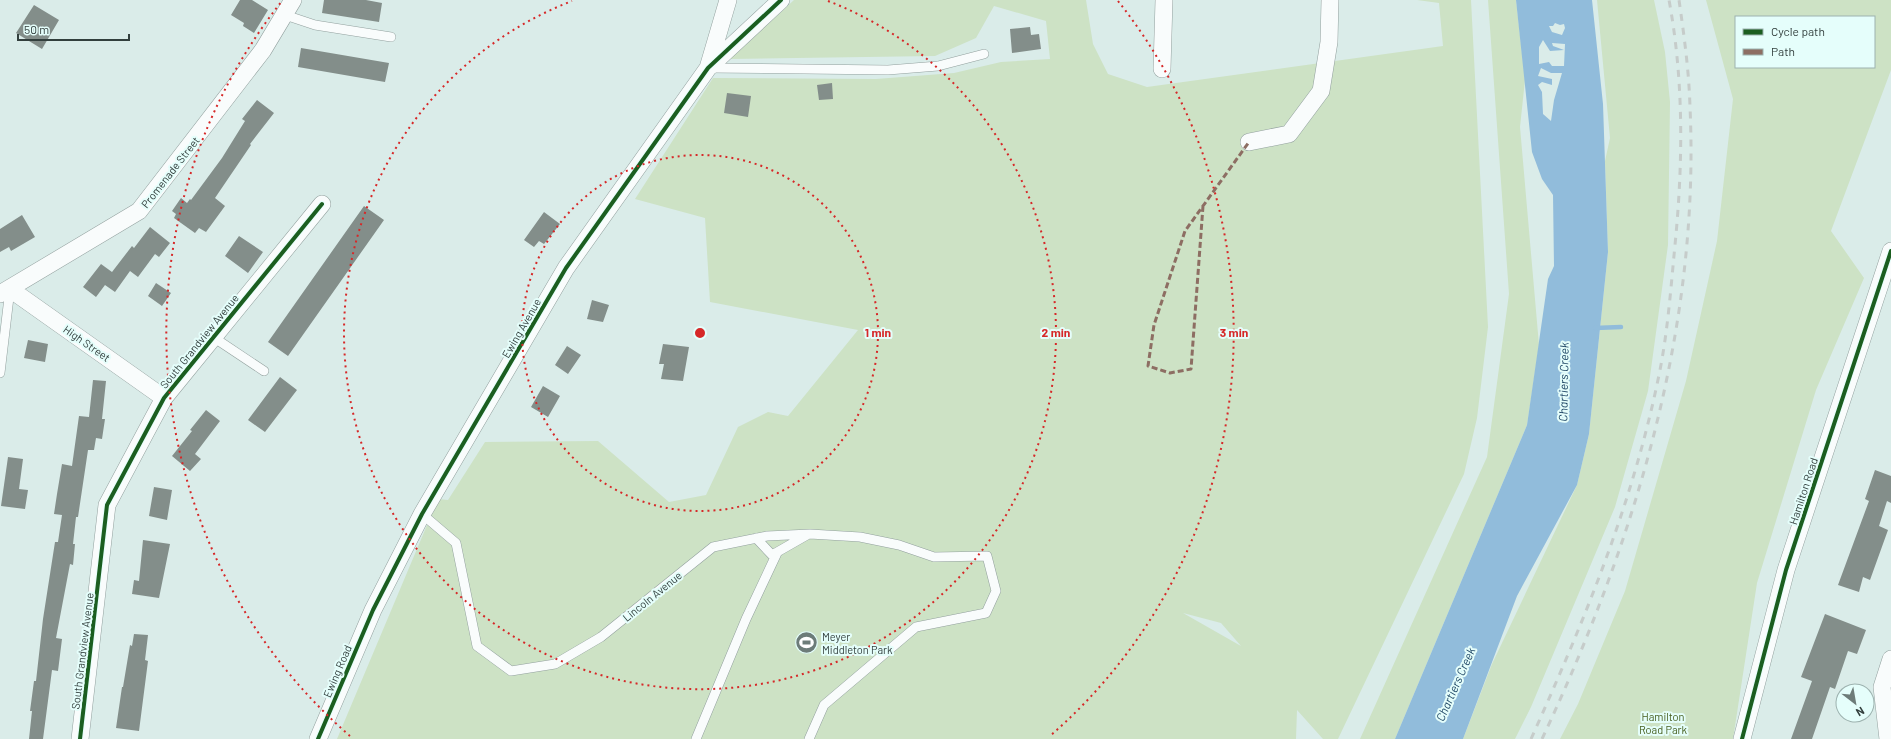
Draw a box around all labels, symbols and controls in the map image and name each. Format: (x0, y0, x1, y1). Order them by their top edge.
scale bar (18, 16, 129, 42)
legend (1735, 16, 1875, 68)
text: 50 m (24, 22, 49, 36)
text: Cycle path (1771, 24, 1825, 38)
text: Path (1771, 44, 1795, 58)
street label: Promenade Street (138, 134, 202, 210)
street label: South Grandview Avenue (157, 291, 241, 391)
street label: Ewing Avenue (499, 296, 543, 360)
street label: High Street (61, 322, 113, 364)
text: 1 min (865, 325, 891, 339)
text: 2 min (1042, 325, 1070, 339)
text: 3 min (1220, 325, 1248, 339)
centre of rings (693, 326, 707, 340)
water label: Chartiers Creek (1555, 342, 1571, 422)
street label: Hamilton Road (1786, 456, 1820, 526)
street label: Lincoln Avenue (620, 568, 684, 624)
street label: South Grandview Avenue (68, 592, 96, 710)
sports icon: Meyer Middleton Park (793, 629, 819, 655)
place label: Meyer Middleton Park (822, 630, 893, 656)
street label: Ewing Road (320, 643, 354, 699)
water label: Chartiers Creek (1433, 645, 1478, 723)
north arrow (1835, 683, 1875, 723)
text: N (1854, 705, 1867, 719)
park label: Hamilton Road Park (1639, 710, 1688, 736)

